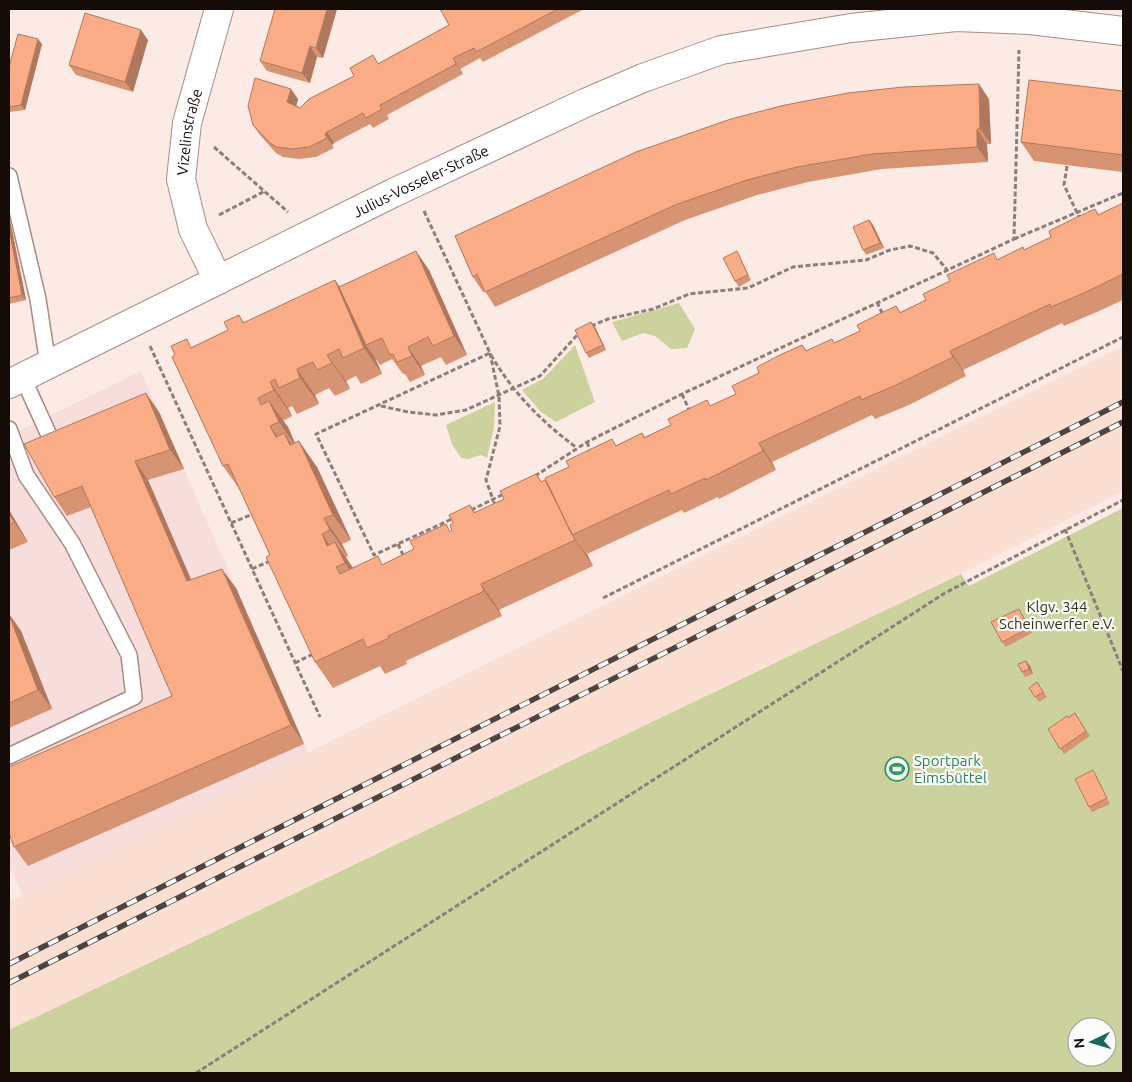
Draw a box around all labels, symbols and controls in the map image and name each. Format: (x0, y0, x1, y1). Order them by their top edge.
street label: Vizelinstraße (173, 87, 205, 176)
street label: Julius-Vosseler-Straße (350, 141, 491, 220)
park label: Klgv. 344 Scheinwerfer e.V. (999, 598, 1115, 632)
place label: Sportpark Eimsbüttel (914, 752, 987, 786)
sports icon: Sportpark Eimsbüttel (884, 756, 910, 782)
north arrow (1067, 1017, 1117, 1067)
text: N (1071, 1037, 1087, 1049)

